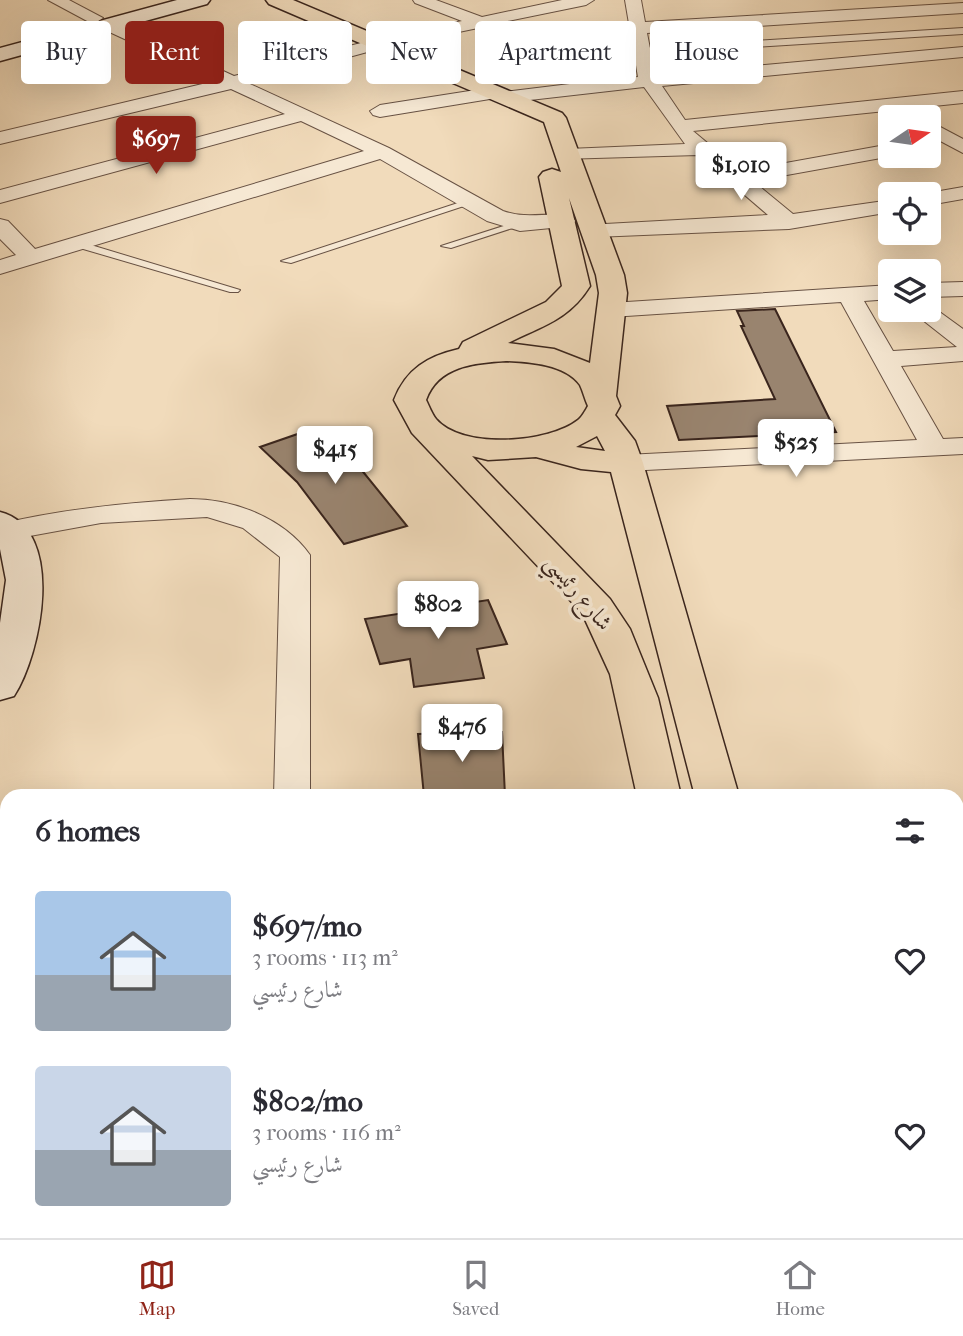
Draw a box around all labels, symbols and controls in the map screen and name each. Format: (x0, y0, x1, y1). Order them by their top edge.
chip: Buy (21, 21, 111, 84)
chip: Rent (125, 21, 224, 84)
chip: Filters (238, 21, 352, 84)
chip: New (366, 21, 461, 84)
chip: Apartment (475, 21, 636, 84)
chip: House (650, 21, 763, 84)
north arrow (878, 105, 942, 168)
map controls (878, 105, 941, 322)
pin: $697 (115, 116, 197, 176)
text: $697 (132, 125, 180, 152)
pin: $1,010 (684, 142, 798, 202)
text: $1,010 (712, 151, 770, 178)
button: locate (878, 182, 941, 245)
button: layers (878, 259, 941, 322)
pin: $525 (755, 420, 837, 479)
pin: $415 (294, 426, 376, 486)
text: $525 (774, 428, 818, 455)
text: $415 (313, 435, 357, 462)
street label: شارع رئيسي (533, 549, 618, 641)
pin: $802 (397, 582, 479, 641)
text: $802 (414, 590, 462, 617)
pin: $476 (421, 704, 503, 764)
text: $476 (437, 713, 487, 740)
icon: filters (891, 812, 929, 850)
text: 6 homes (35, 814, 140, 849)
text: $697/mo (252, 909, 362, 944)
icon: home (91, 919, 175, 1003)
icon: heart (891, 942, 929, 980)
text: 3 rooms · 113 m² (252, 944, 398, 971)
text: شارع رئيسي (252, 976, 343, 1003)
text: $802/mo (252, 1084, 363, 1119)
icon: home (91, 1094, 175, 1178)
icon: heart (891, 1117, 929, 1155)
text: 3 rooms · 116 m² (252, 1119, 401, 1146)
text: شارع رئيسي (252, 1151, 343, 1178)
tab: Map (138, 1256, 176, 1320)
tab: Saved (452, 1256, 499, 1320)
tab: Home (775, 1256, 825, 1320)

